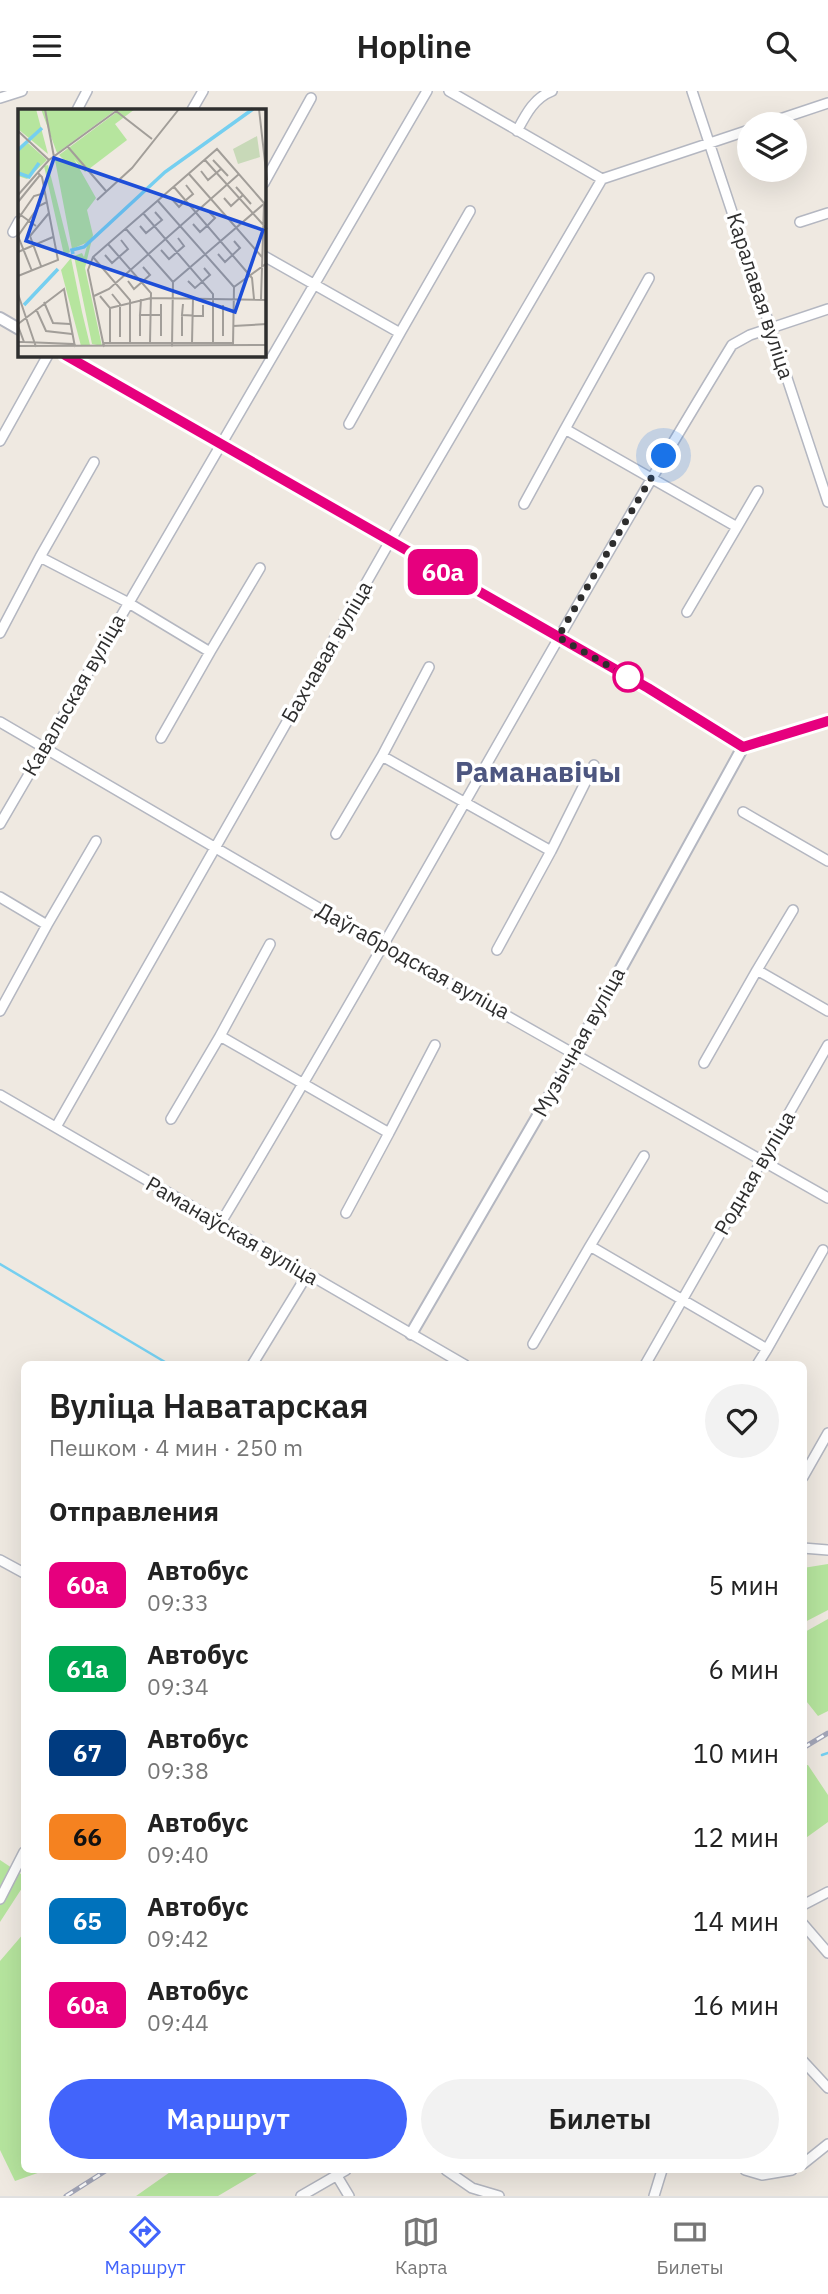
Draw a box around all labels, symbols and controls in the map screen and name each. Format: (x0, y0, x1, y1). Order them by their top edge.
text: Hopline (356, 25, 472, 67)
icon: menu (28, 27, 66, 65)
icon: search (762, 27, 800, 65)
inset map (18, 109, 266, 357)
map controls (737, 112, 807, 182)
button: layers (737, 112, 807, 182)
street label: Каралавая вуліца (721, 209, 801, 382)
your location (646, 438, 681, 473)
line badge: 60а (403, 549, 483, 595)
text: 60а (422, 556, 464, 588)
street label: Бахчавая вуліца (274, 575, 378, 728)
street label: Кавальская вуліца (15, 608, 131, 781)
unlabelled marker (613, 662, 643, 692)
district label: Раманавічы (455, 753, 621, 790)
street label: Даўгабродская вуліца (312, 895, 515, 1025)
street label: Музычная вуліца (525, 962, 631, 1121)
street label: Родная вуліца (707, 1105, 801, 1240)
street label: Раманаўская вуліца (141, 1169, 324, 1291)
text: Вуліца Наватарская (49, 1384, 369, 1427)
button: heart (705, 1384, 779, 1458)
text: Пешком · 4 мин · 250 m (49, 1432, 303, 1462)
text: Отправления (49, 1494, 219, 1528)
text: Автобус (147, 1553, 249, 1587)
text: 5 мин (709, 1568, 779, 1602)
text: 60а (66, 1569, 109, 1601)
text: 09:33 (147, 1587, 209, 1617)
text: Автобус (147, 1637, 249, 1671)
text: 6 мин (709, 1652, 779, 1686)
text: 61а (66, 1653, 109, 1685)
text: 09:34 (147, 1671, 209, 1701)
text: Автобус (147, 1721, 249, 1755)
text: 10 мин (693, 1736, 779, 1770)
text: 67 (73, 1737, 102, 1769)
text: 09:38 (147, 1755, 209, 1785)
text: Автобус (147, 1805, 249, 1839)
text: 12 мин (693, 1820, 779, 1854)
text: 66 (73, 1821, 102, 1853)
text: 09:40 (147, 1839, 209, 1869)
text: Автобус (147, 1889, 249, 1923)
text: 14 мин (693, 1904, 779, 1938)
text: 65 (73, 1905, 102, 1937)
text: 09:42 (147, 1923, 209, 1953)
text: Автобус (147, 1973, 249, 2007)
text: 16 мин (693, 1988, 779, 2022)
text: 60а (66, 1989, 109, 2021)
text: 09:44 (147, 2007, 209, 2037)
button: Маршрут (49, 2079, 407, 2159)
button: Билеты (421, 2079, 779, 2159)
tab: Маршрут (105, 2213, 186, 2279)
tab: Карта (395, 2213, 447, 2279)
tab: Билеты (656, 2213, 723, 2279)

